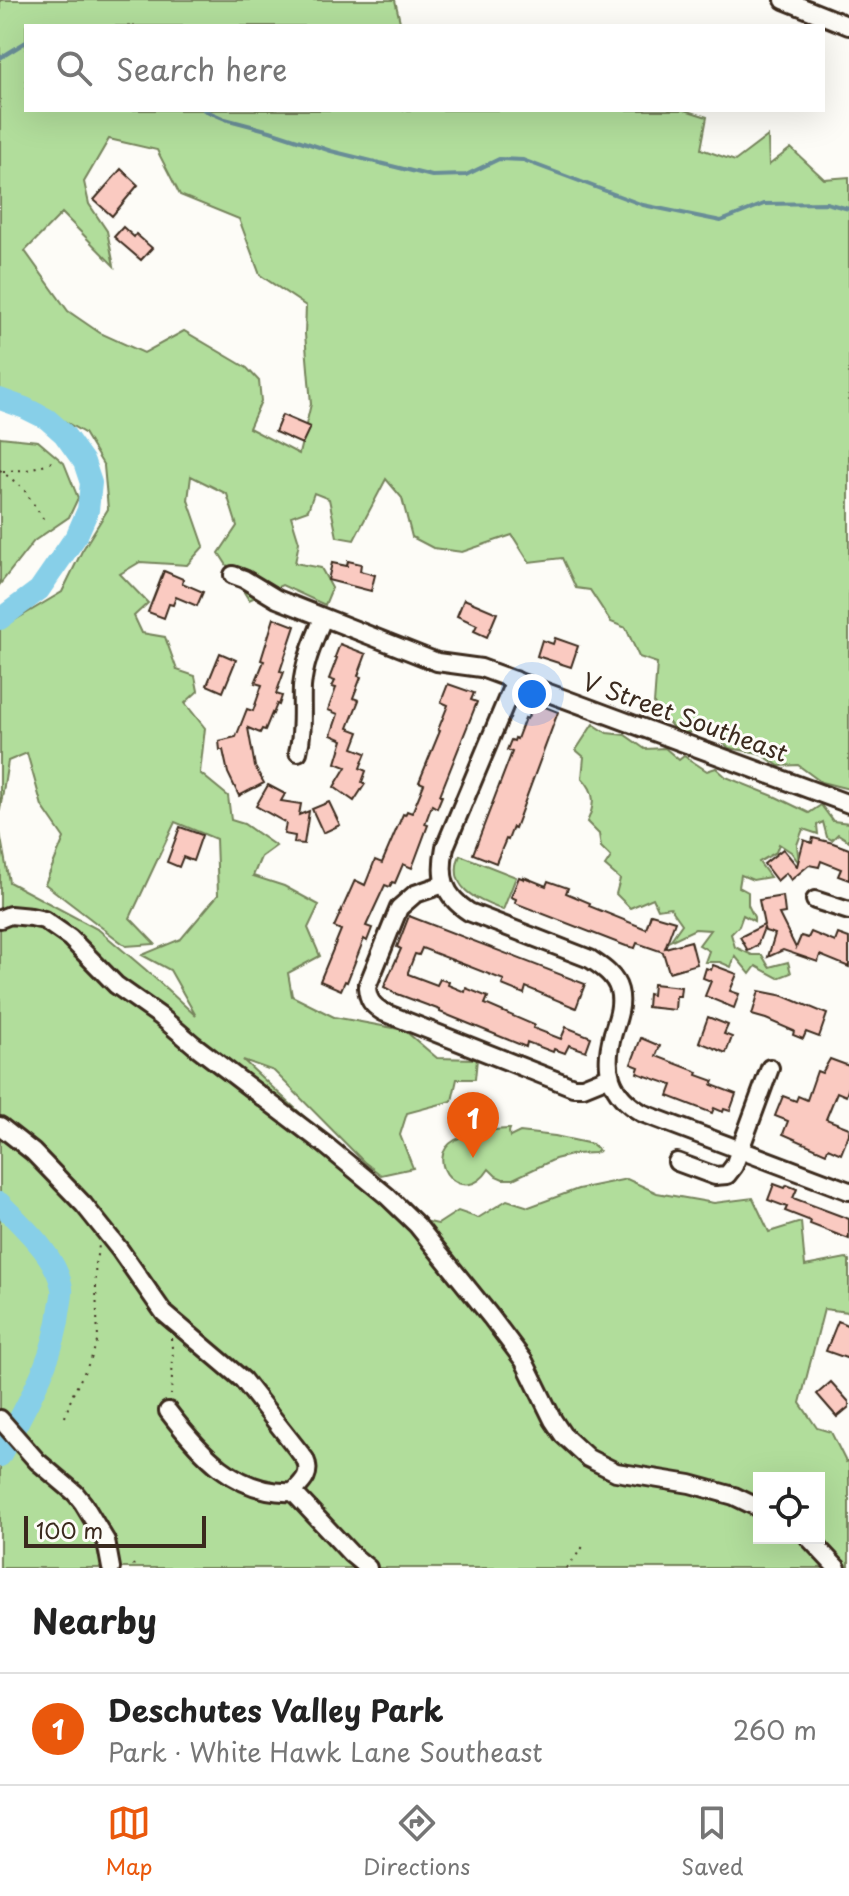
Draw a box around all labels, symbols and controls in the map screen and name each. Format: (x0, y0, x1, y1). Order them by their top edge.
search box (24, 24, 825, 112)
icon: search (52, 46, 96, 90)
text: Search here (116, 46, 288, 91)
street label: V Street Southeast (578, 662, 793, 770)
your location (512, 674, 552, 714)
pin: 1 (447, 1092, 499, 1158)
map controls (753, 1472, 825, 1544)
button: locate (753, 1472, 825, 1544)
scale bar (24, 1512, 206, 1548)
text: 100 m (36, 1513, 103, 1546)
text: Nearby (32, 1594, 157, 1646)
text: Deschutes Valley Park (108, 1687, 444, 1732)
text: 1 (52, 1710, 64, 1749)
text: 260 m (733, 1710, 817, 1749)
text: Park · White Hawk Lane Southeast (108, 1732, 543, 1771)
tab: Map (105, 1801, 152, 1882)
tab: Directions (363, 1801, 470, 1882)
tab: Saved (681, 1801, 744, 1882)

